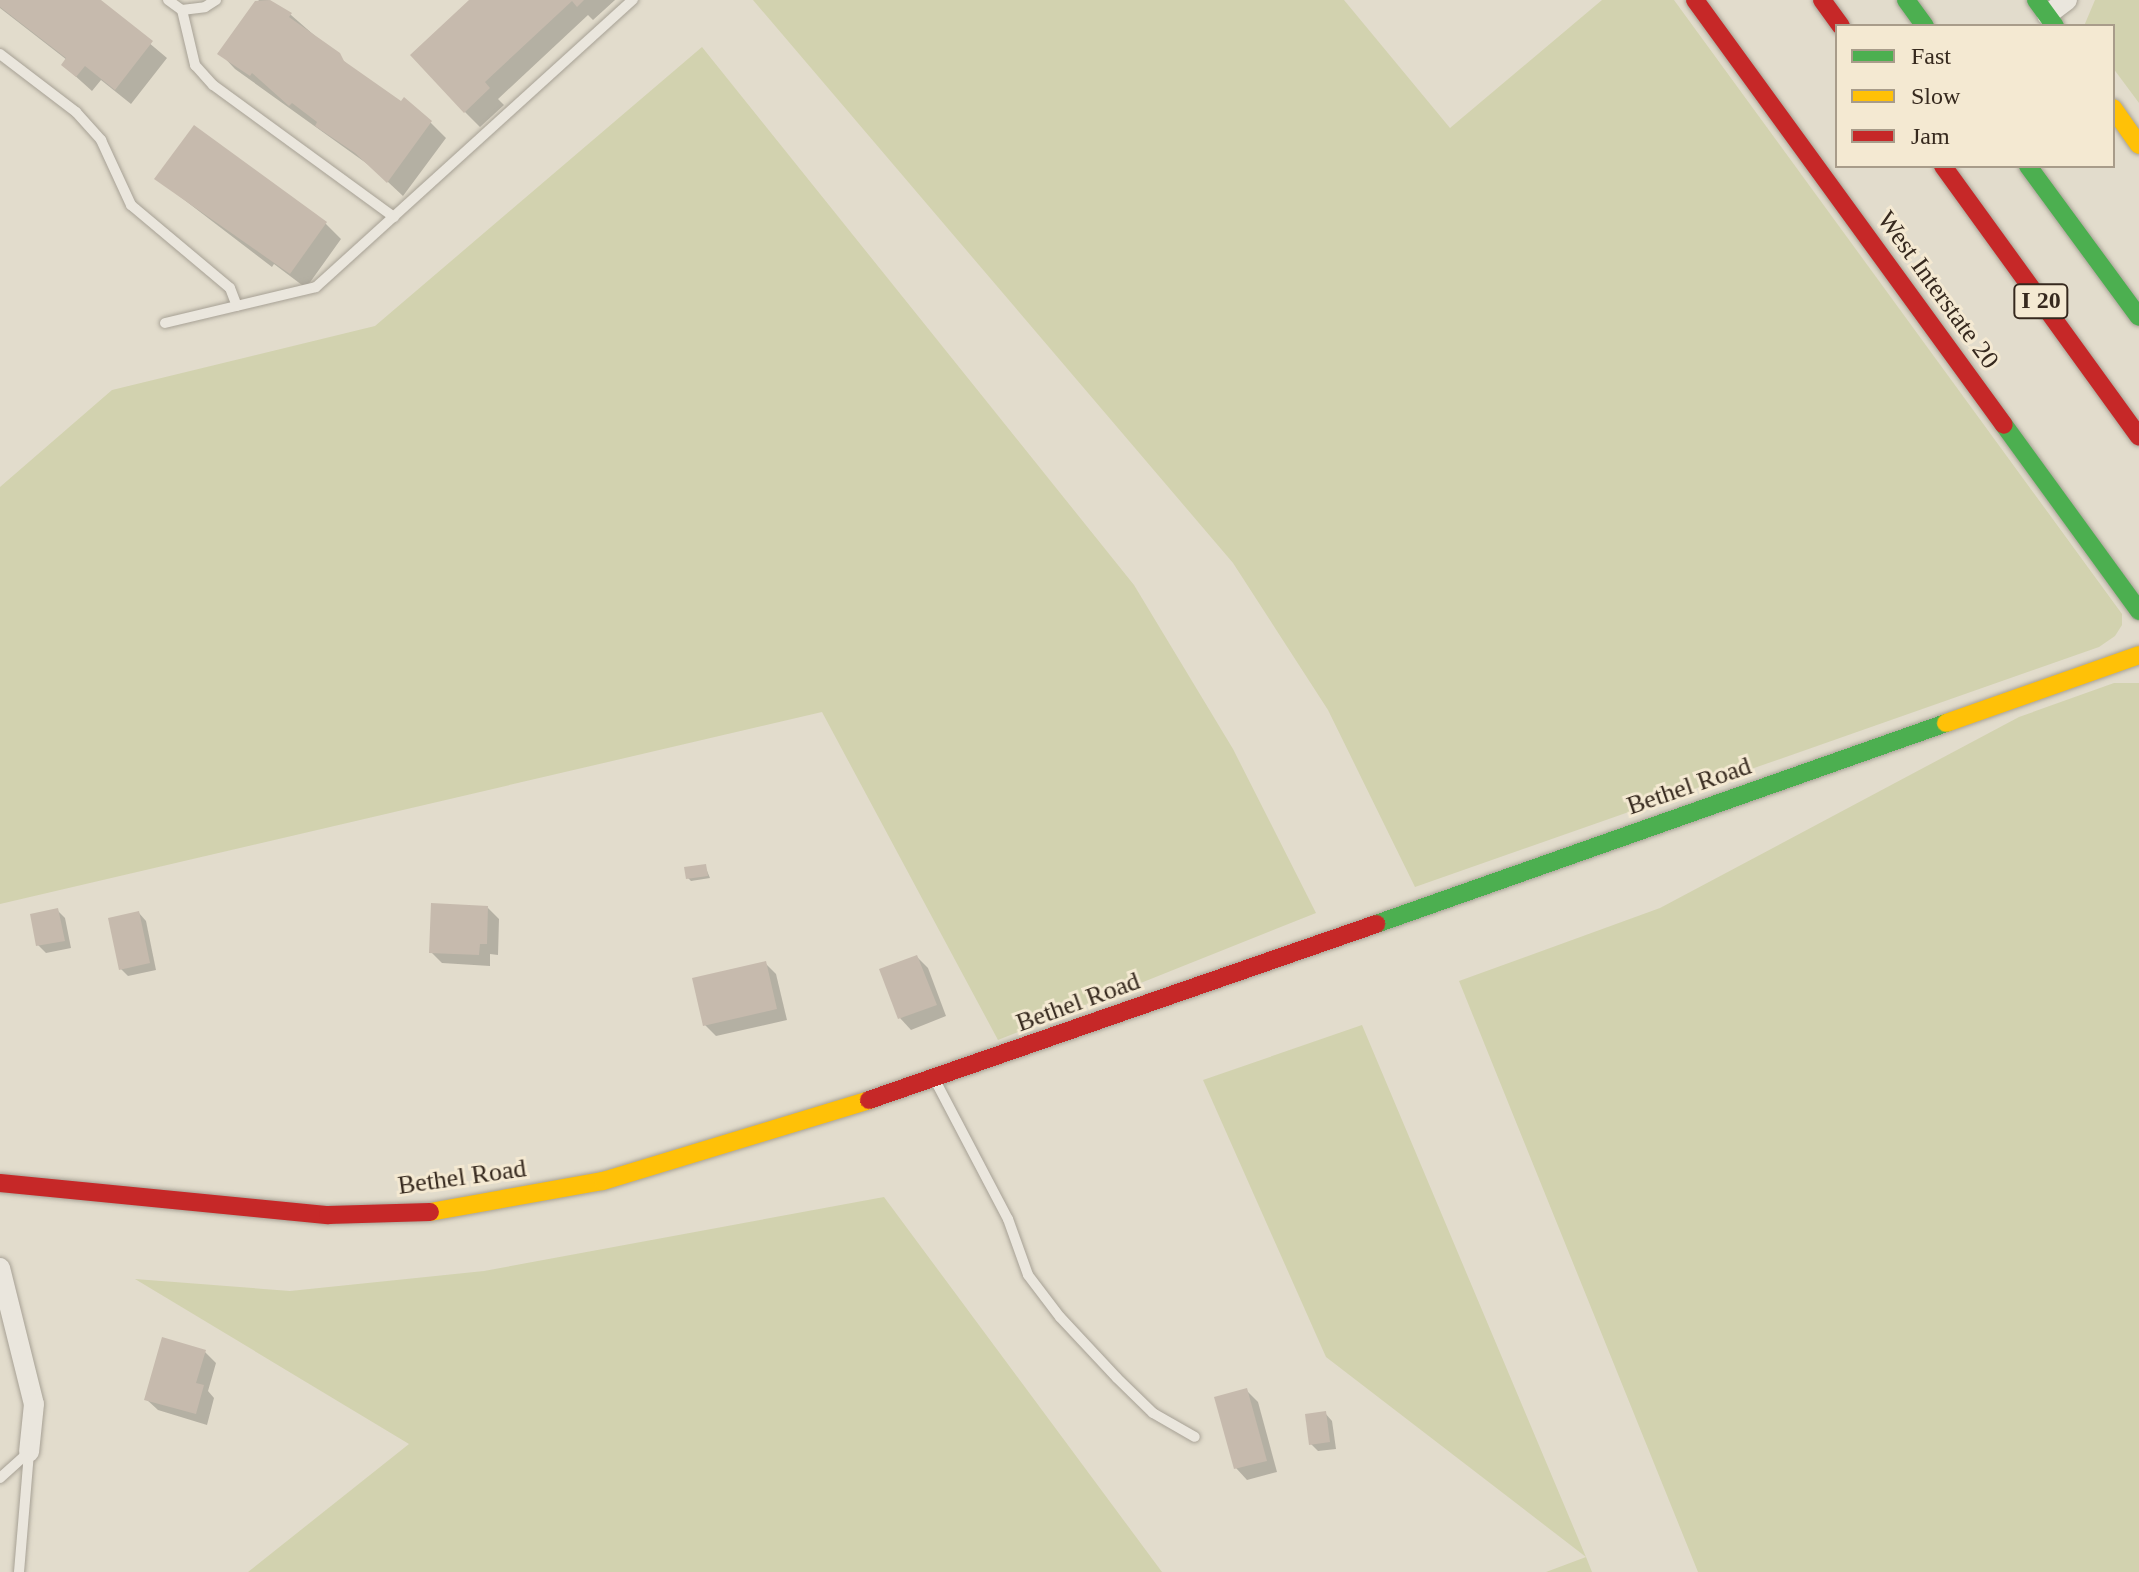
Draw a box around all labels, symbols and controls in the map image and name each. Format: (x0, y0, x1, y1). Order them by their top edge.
legend (1835, 24, 2115, 168)
text: Fast (1911, 43, 1951, 69)
text: Slow (1911, 83, 1960, 109)
text: Jam (1911, 123, 1950, 149)
street label: West Interstate 20 (1870, 205, 2006, 375)
road number: I 20 (2013, 281, 2069, 321)
street label: Bethel Road (1623, 750, 1755, 822)
street label: Bethel Road (1012, 965, 1144, 1039)
street label: Bethel Road (396, 1153, 528, 1201)

